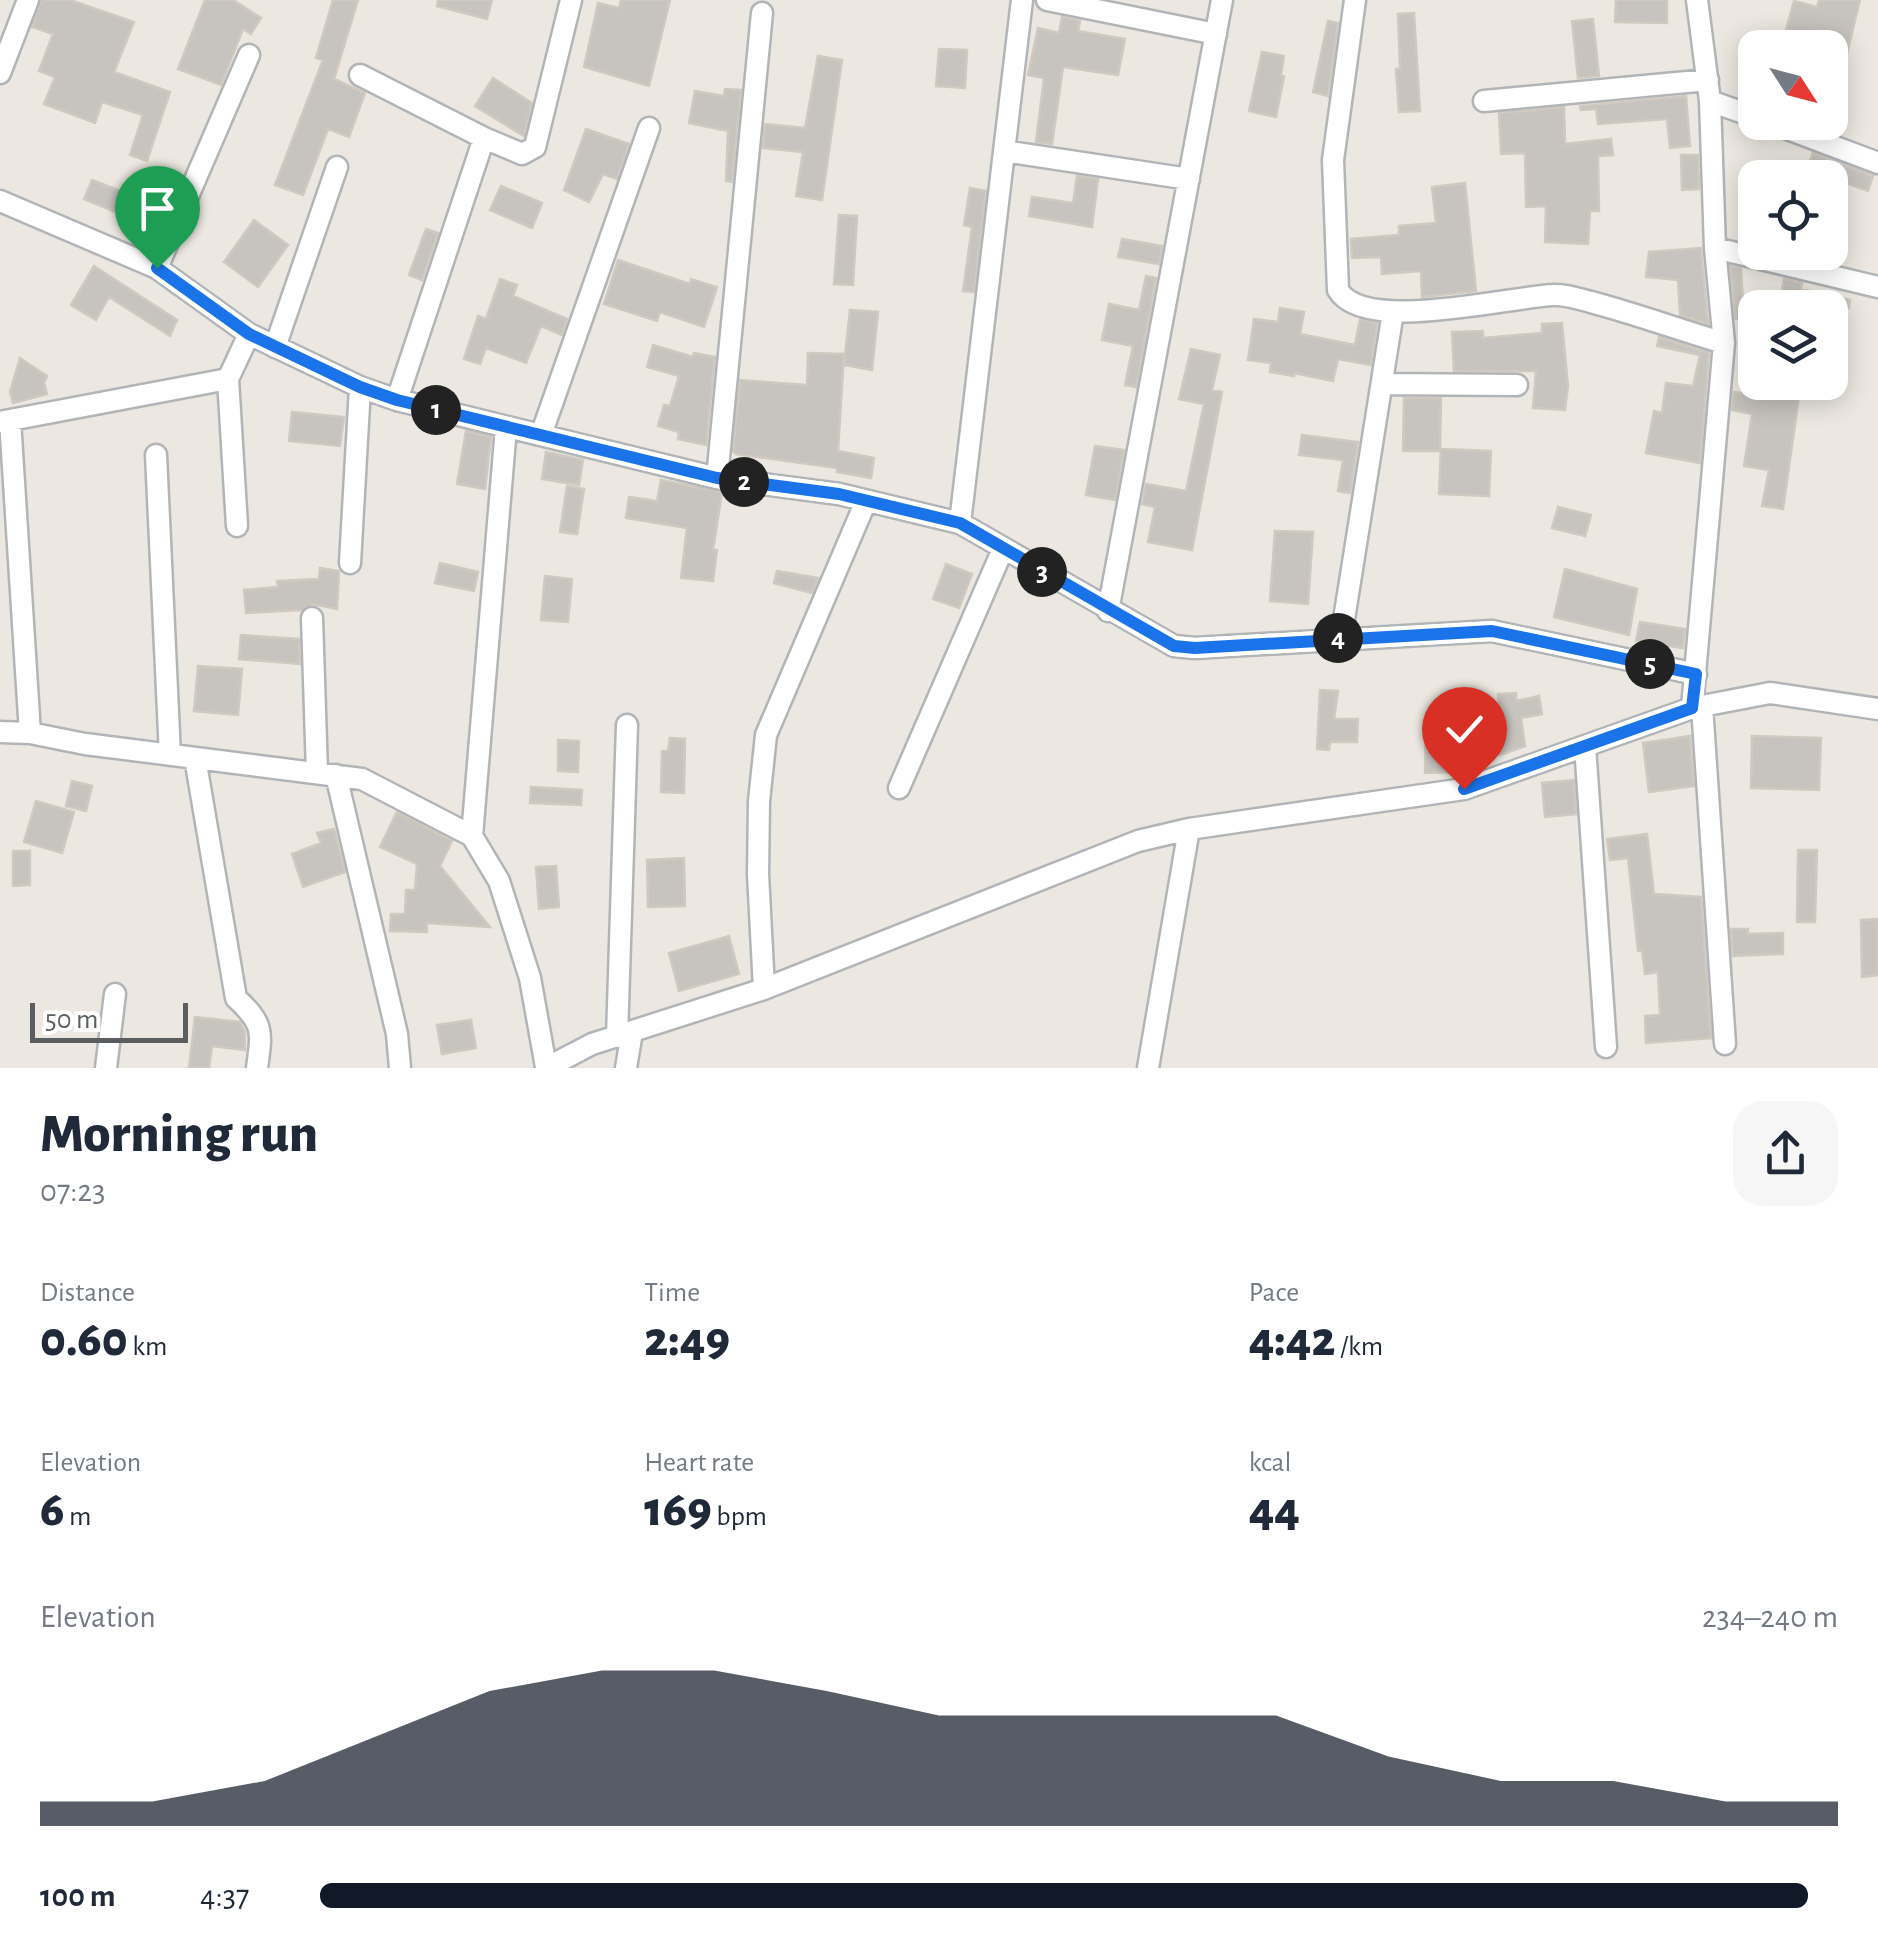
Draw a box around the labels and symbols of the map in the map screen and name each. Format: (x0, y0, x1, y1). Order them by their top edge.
north arrow (1738, 30, 1848, 140)
pin (115, 166, 200, 269)
pin: 1 (411, 385, 461, 435)
pin: 2 (719, 457, 769, 507)
pin: 3 (1017, 547, 1067, 597)
pin: 4 (1313, 613, 1363, 663)
pin: 5 (1625, 639, 1675, 689)
pin (1422, 687, 1507, 790)
scale bar (30, 998, 188, 1042)

